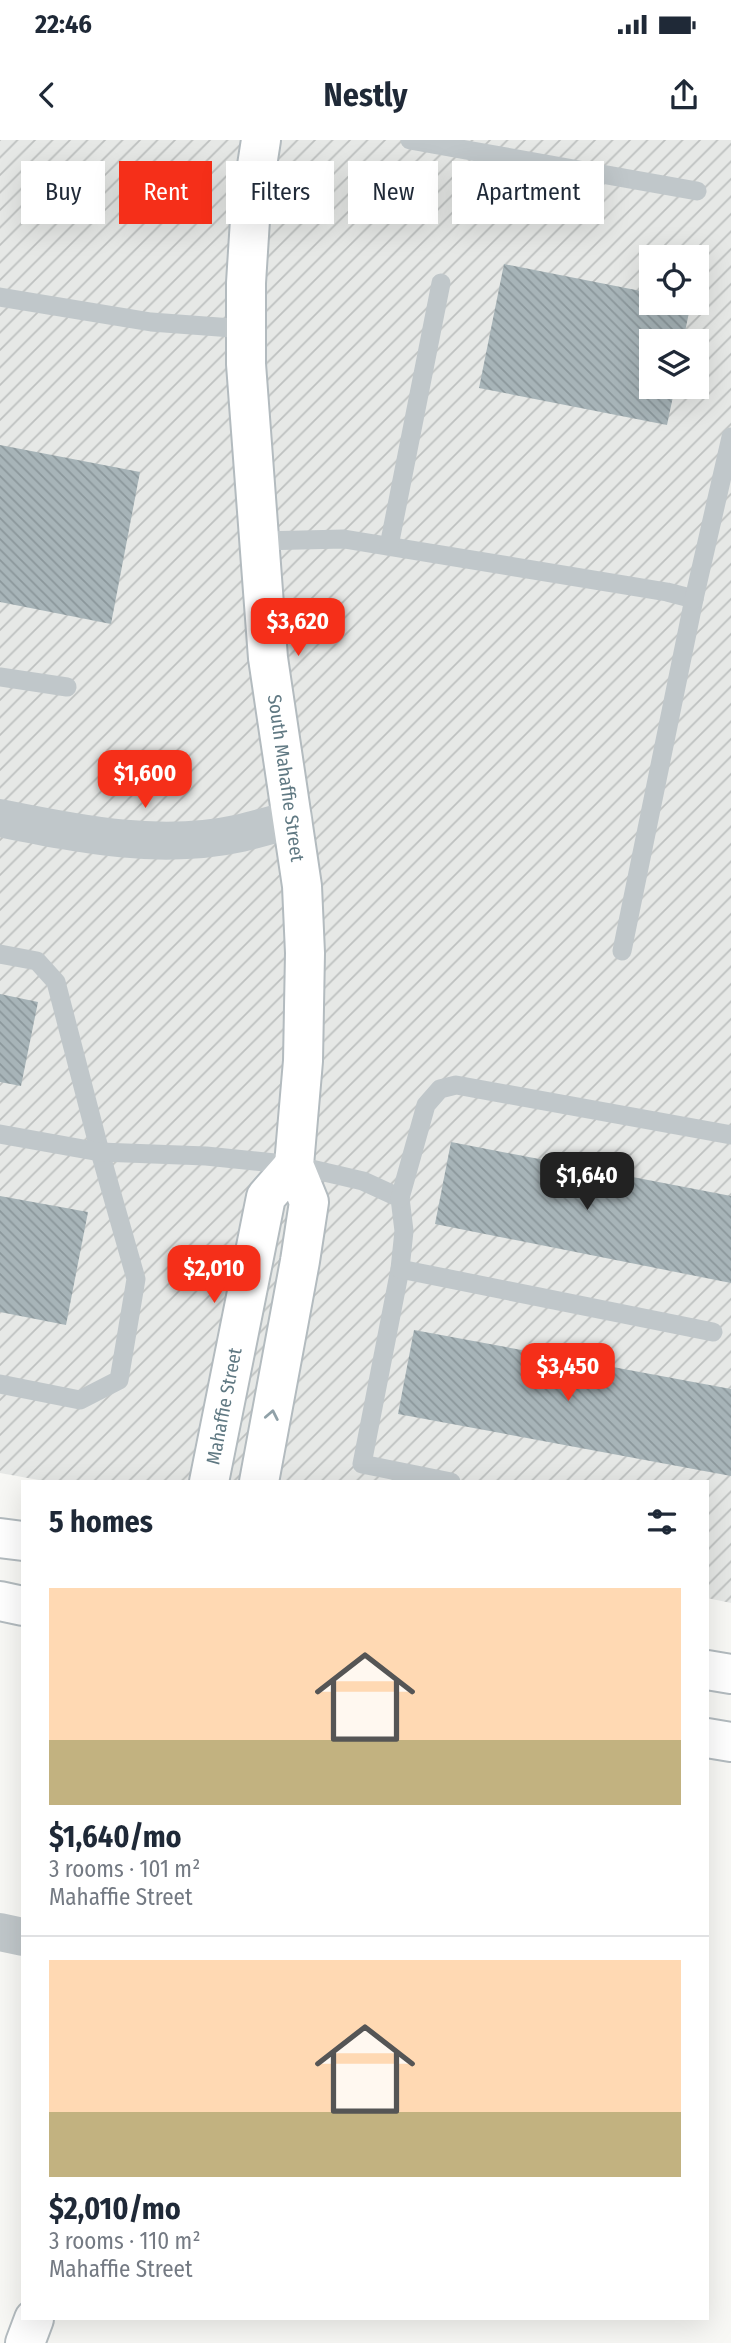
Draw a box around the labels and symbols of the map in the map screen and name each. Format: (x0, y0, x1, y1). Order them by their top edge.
pin: $3,620 (241, 598, 355, 658)
street label: South Mahaffie Street (263, 693, 309, 864)
pin: $1,600 (88, 750, 202, 810)
pin: $1,640 (530, 1152, 644, 1212)
pin: $2,010 (157, 1246, 271, 1305)
pin: $3,450 (511, 1344, 625, 1403)
street label: Mahaffie Street (201, 1345, 247, 1466)
one-way arrow (264, 1409, 279, 1421)

